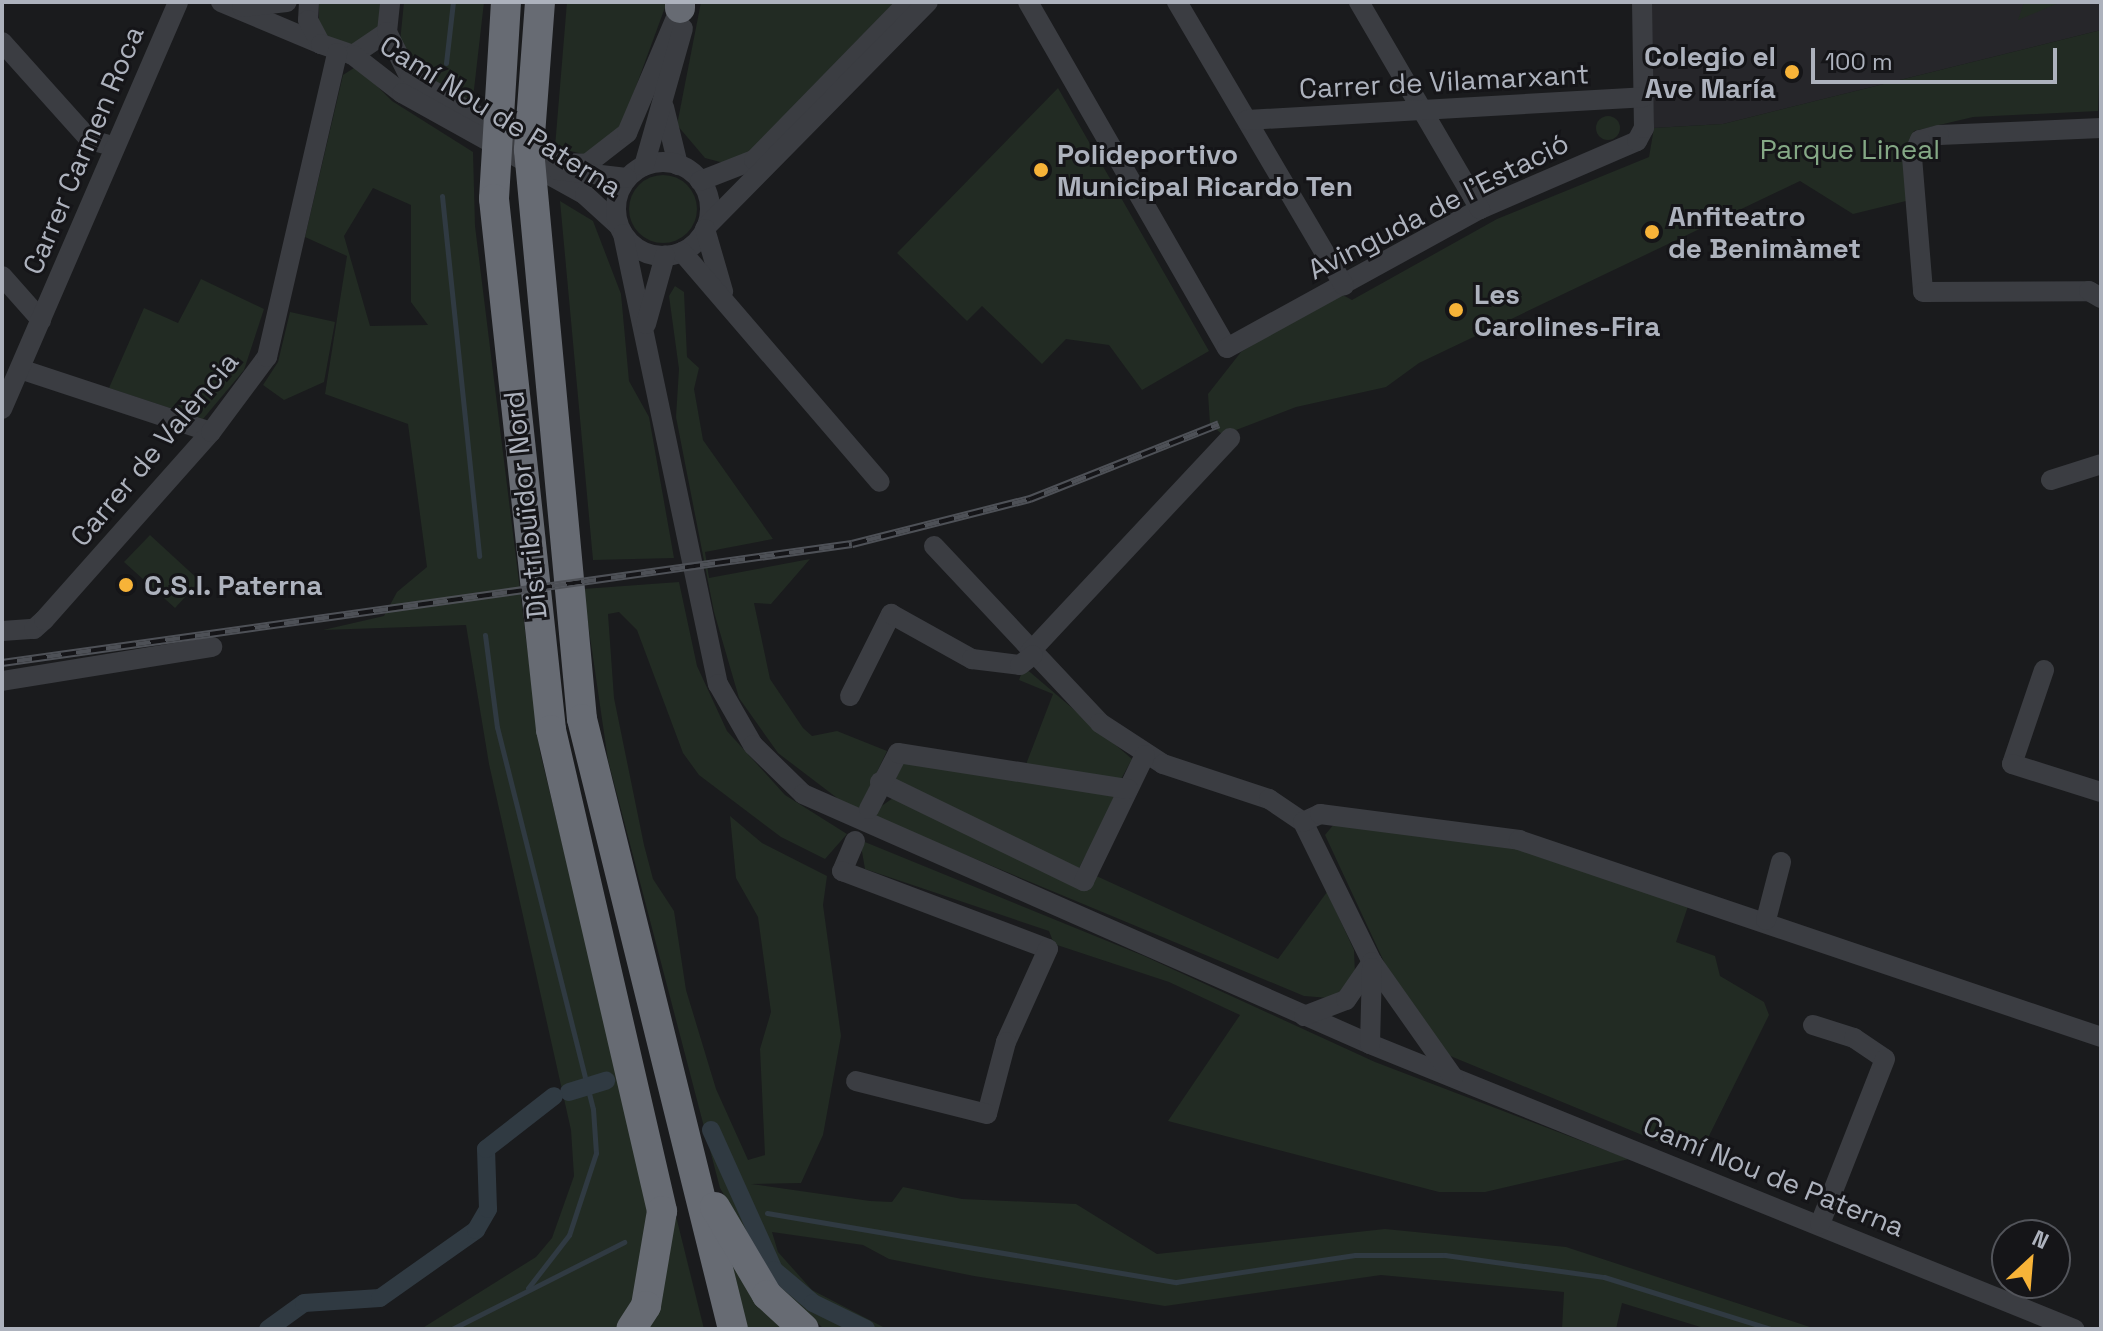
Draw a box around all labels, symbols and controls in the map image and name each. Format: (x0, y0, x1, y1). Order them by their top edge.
street label: Carrer Carmen Roca (15, 21, 151, 279)
street label: Camí Nou de Paterna (374, 28, 628, 204)
scale bar (1815, 32, 2061, 82)
place label: Colegio el Ave María (1644, 39, 1776, 105)
text: 100 m (1825, 46, 1893, 77)
street label: Carrer de Vilamarxant (1298, 57, 1590, 105)
marker: Colegio el Ave María (1783, 63, 1801, 81)
street label: Avinguda de l'Estació (1302, 126, 1574, 286)
park label: Parque Lineal (1760, 132, 1940, 166)
place label: Polideportivo Municipal Ricardo Ten (1057, 137, 1354, 203)
marker: Polideportivo Municipal Ricardo Ten (1032, 161, 1050, 179)
place label: Anfiteatro de Benimàmet (1668, 199, 1861, 265)
marker: Anfiteatro de Benimàmet (1643, 223, 1661, 241)
place label: Les Carolines-Fira (1474, 277, 1660, 343)
marker: Les Carolines-Fira (1445, 299, 1467, 321)
street label: Carrer de València (63, 345, 245, 553)
street label: Distribuïdor Nord (496, 389, 554, 621)
place label: C.S.I. Paterna (144, 568, 323, 602)
marker: C.S.I. Paterna (115, 574, 137, 596)
street label: Camí Nou de Paterna (1638, 1108, 1910, 1244)
north arrow (1991, 1219, 2071, 1299)
text: N (2028, 1223, 2053, 1255)

